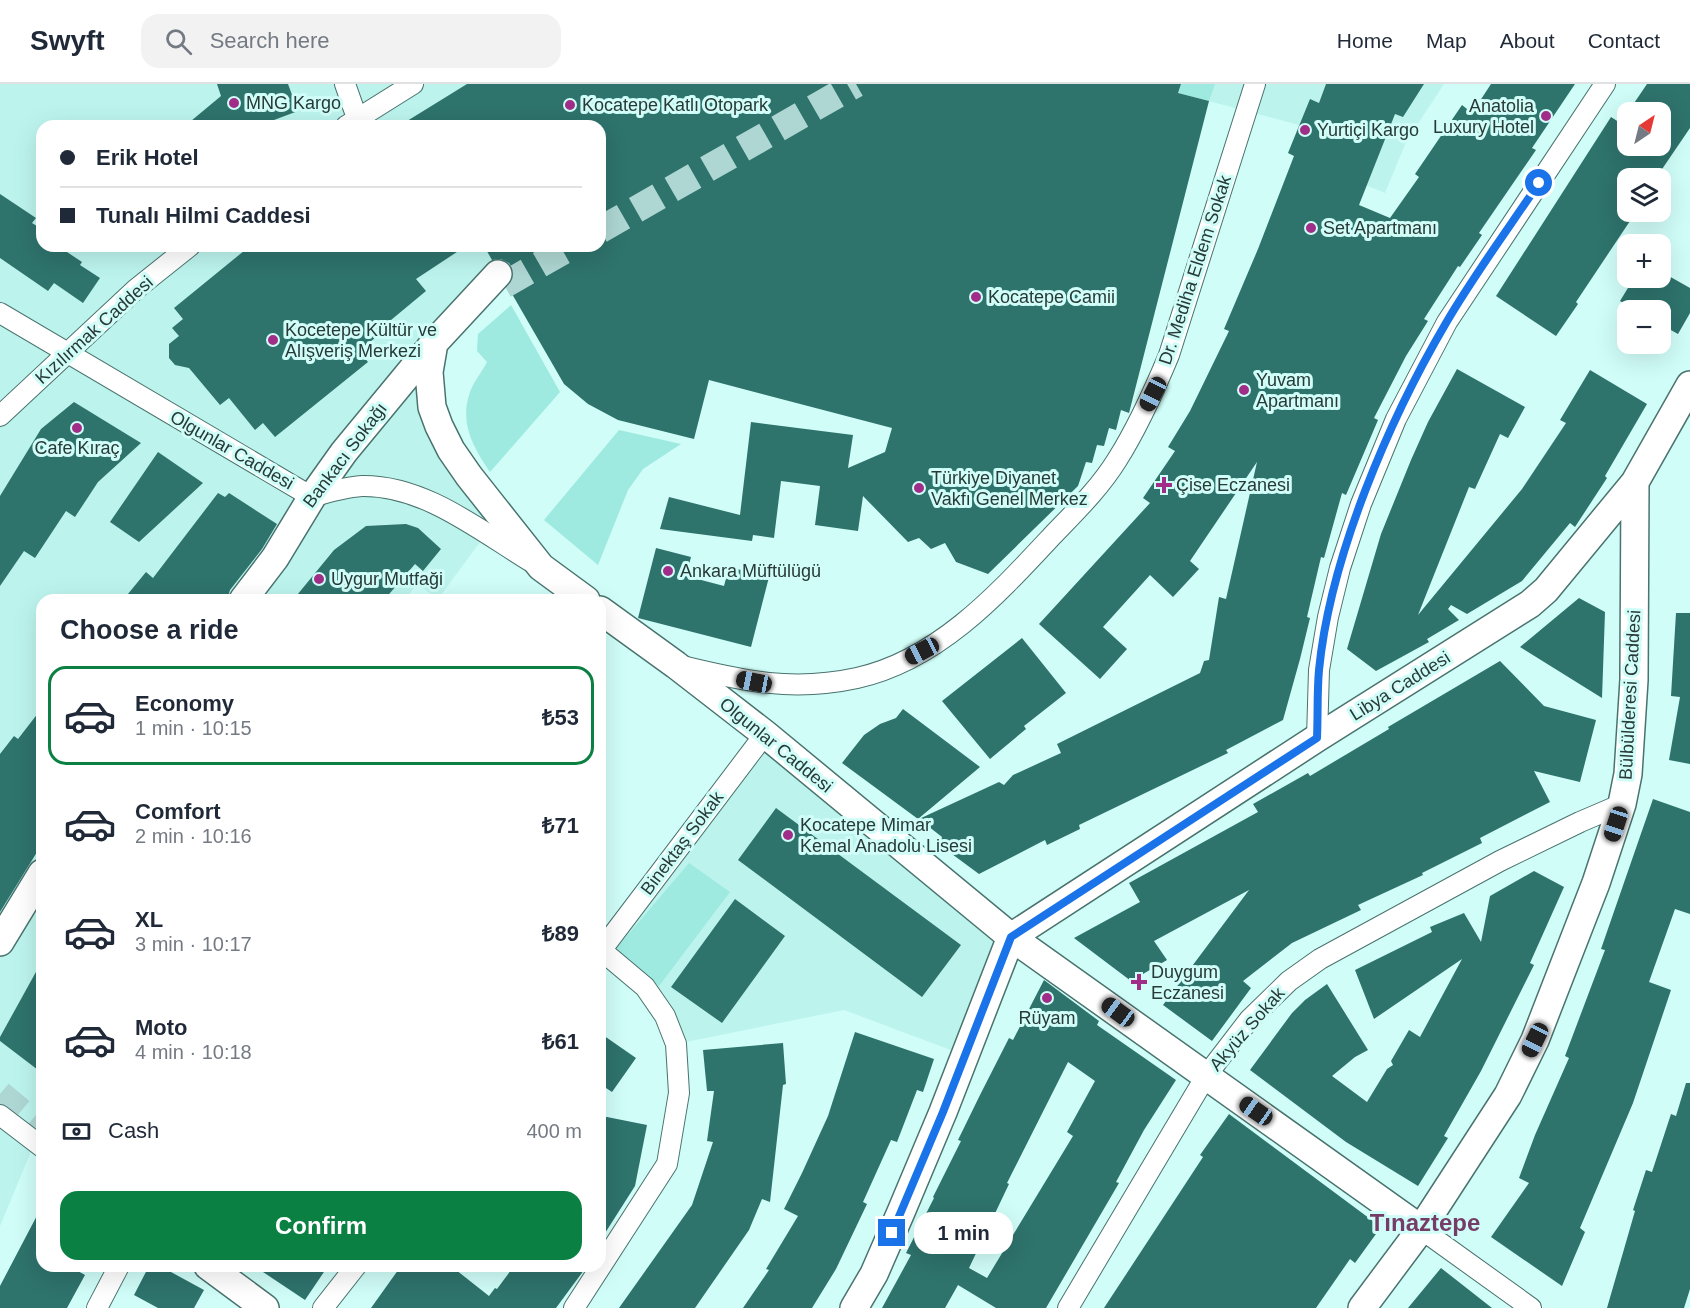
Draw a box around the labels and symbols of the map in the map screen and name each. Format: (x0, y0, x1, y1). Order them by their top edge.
place label: MNG Kargo (246, 93, 341, 113)
place label: Kocatepe Katlı Otopark (582, 95, 769, 115)
marker: MNG Kargo (227, 96, 241, 110)
place label: Anatolia Luxury Hotel (1433, 96, 1535, 137)
marker: Kocatepe Katlı Otopark (563, 98, 577, 112)
north arrow (1617, 102, 1671, 156)
marker: Anatolia Luxury Hotel (1539, 109, 1553, 123)
place label: Yurtiçi Kargo (1317, 120, 1419, 140)
marker: Yurtiçi Kargo (1298, 123, 1312, 137)
route start (1525, 169, 1552, 196)
street label: Dr. Mediha Eldem Sokak (1155, 172, 1235, 367)
place label: Set Apartmanı (1323, 218, 1437, 238)
marker: Set Apartmanı (1304, 221, 1318, 235)
street label: Kızılırmak Caddesi (31, 272, 157, 388)
place label: Kocatepe Camii (988, 287, 1115, 307)
marker: Kocatepe Camii (969, 290, 983, 304)
place label: Kocetepe Kültür ve Alışveriş Merkezi (285, 320, 437, 361)
marker: Kocetepe Kültür ve Alışveriş Merkezi (266, 333, 280, 347)
place label: Yuvam Apartmanı (1256, 370, 1339, 411)
car (1137, 374, 1169, 414)
marker: Yuvam Apartmanı (1237, 383, 1251, 397)
street label: Bankacı Sokağı (299, 399, 391, 511)
street label: Olgunlar Caddesi (167, 407, 297, 493)
marker: Cafe Kıraç (70, 421, 84, 435)
place label: Cafe Kıraç (34, 438, 120, 458)
place label: Türkiye Diyanet Vakfı Genel Merkez (931, 468, 1088, 509)
place label: Çise Eczanesi (1176, 475, 1290, 495)
marker: Çise Eczanesi (1157, 478, 1171, 492)
marker: Türkiye Diyanet Vakfı Genel Merkez (912, 481, 926, 495)
place label: Ankara Müftülügü (680, 561, 821, 581)
marker: Ankara Müftülügü (661, 564, 675, 578)
place label: Uygur Mutfaği (331, 569, 443, 589)
marker: Uygur Mutfaği (312, 572, 326, 586)
street label: Bülbülderesi Caddesi (1616, 610, 1644, 780)
car (902, 635, 942, 667)
street label: Libya Caddesi (1346, 647, 1454, 725)
car (735, 670, 773, 694)
street label: Olgunlar Caddesi (716, 693, 836, 797)
street label: Binektaş Sokak (637, 787, 728, 899)
car (1602, 804, 1630, 844)
place label: Kocatepe Mimar Kemal Anadolu Lisesi (800, 815, 972, 856)
marker: Kocatepe Mimar Kemal Anadolu Lisesi (781, 828, 795, 842)
place label: Duygum Eczanesi (1151, 962, 1224, 1003)
marker: Duygum Eczanesi (1132, 975, 1146, 989)
street label: Akyüz Sokak (1205, 982, 1289, 1075)
marker: Rüyam (1040, 991, 1054, 1005)
car (1098, 994, 1138, 1030)
place label: Rüyam (1018, 1008, 1076, 1028)
car (1519, 1020, 1551, 1060)
car (1236, 1093, 1276, 1129)
district label: Tınaztepe (1370, 1209, 1480, 1236)
callout: 1 min (913, 1212, 1012, 1254)
route end (878, 1219, 905, 1246)

